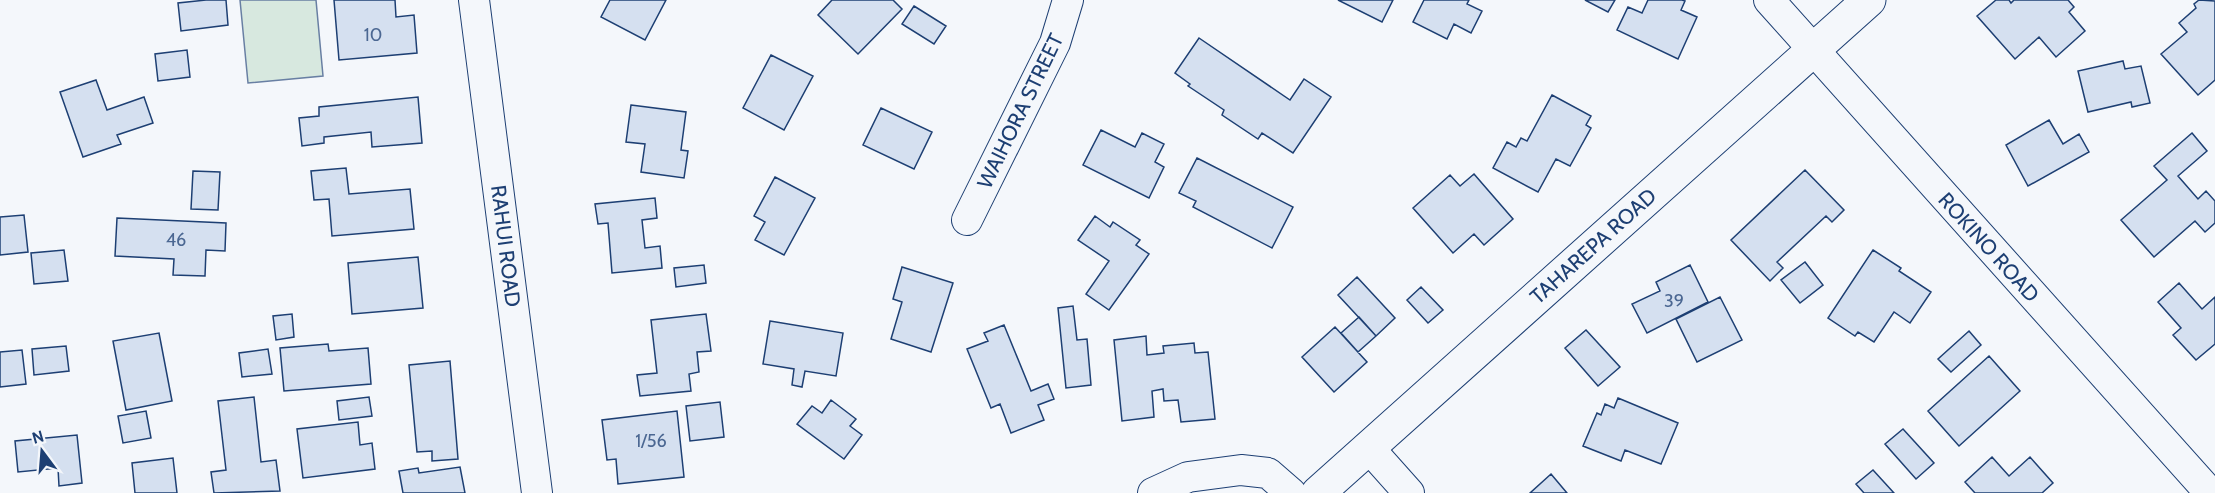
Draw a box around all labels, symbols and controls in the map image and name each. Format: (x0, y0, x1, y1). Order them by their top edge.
house number: 10 (364, 24, 382, 46)
street label: WAIHORA STREET (972, 29, 1068, 193)
street label: TAHAREPA ROAD (1525, 183, 1661, 309)
street label: RAHUI ROAD (486, 184, 526, 308)
street label: ROKINO ROAD (1933, 187, 2045, 307)
house number: 46 (166, 229, 186, 251)
house number: 39 (1664, 290, 1684, 312)
north arrow (12, 421, 72, 481)
text: N (30, 426, 46, 448)
house number: 1/56 (635, 430, 667, 452)

